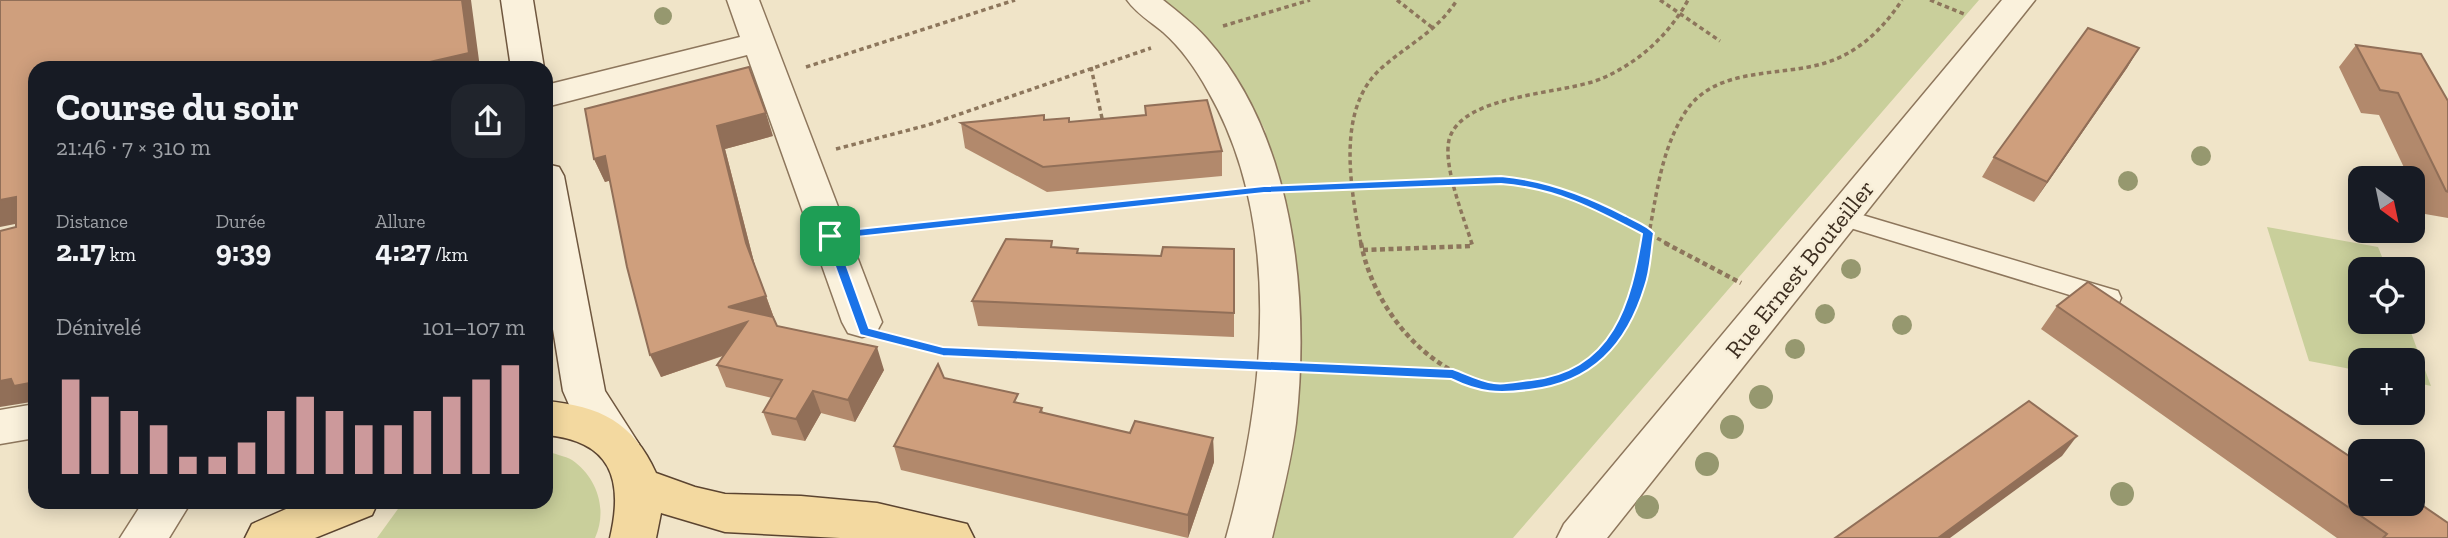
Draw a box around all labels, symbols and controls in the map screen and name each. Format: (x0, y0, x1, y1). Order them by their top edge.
text: Course du soir (56, 84, 299, 130)
button: share (451, 84, 525, 158)
text: 21:46 · 7 × 310 m (56, 133, 211, 161)
north arrow (2348, 166, 2426, 243)
map controls (2348, 166, 2425, 516)
street label: Rue Ernest Bouteiller (1719, 174, 1880, 363)
pin (800, 206, 860, 266)
text: Distance (56, 210, 128, 233)
text: Durée (216, 210, 266, 233)
text: Allure (375, 210, 425, 233)
icon: arrive (811, 217, 849, 255)
text: 2.17 (56, 233, 105, 269)
text: 9:39 (216, 233, 271, 269)
text: 4:27 (375, 233, 431, 269)
text: km (105, 243, 136, 266)
text: /km (431, 243, 468, 266)
button: locate (2348, 257, 2425, 334)
text: Dénivelé (56, 313, 141, 341)
text: 101–107 m (422, 313, 525, 341)
button: + (2348, 348, 2425, 425)
button: − (2348, 439, 2425, 516)

